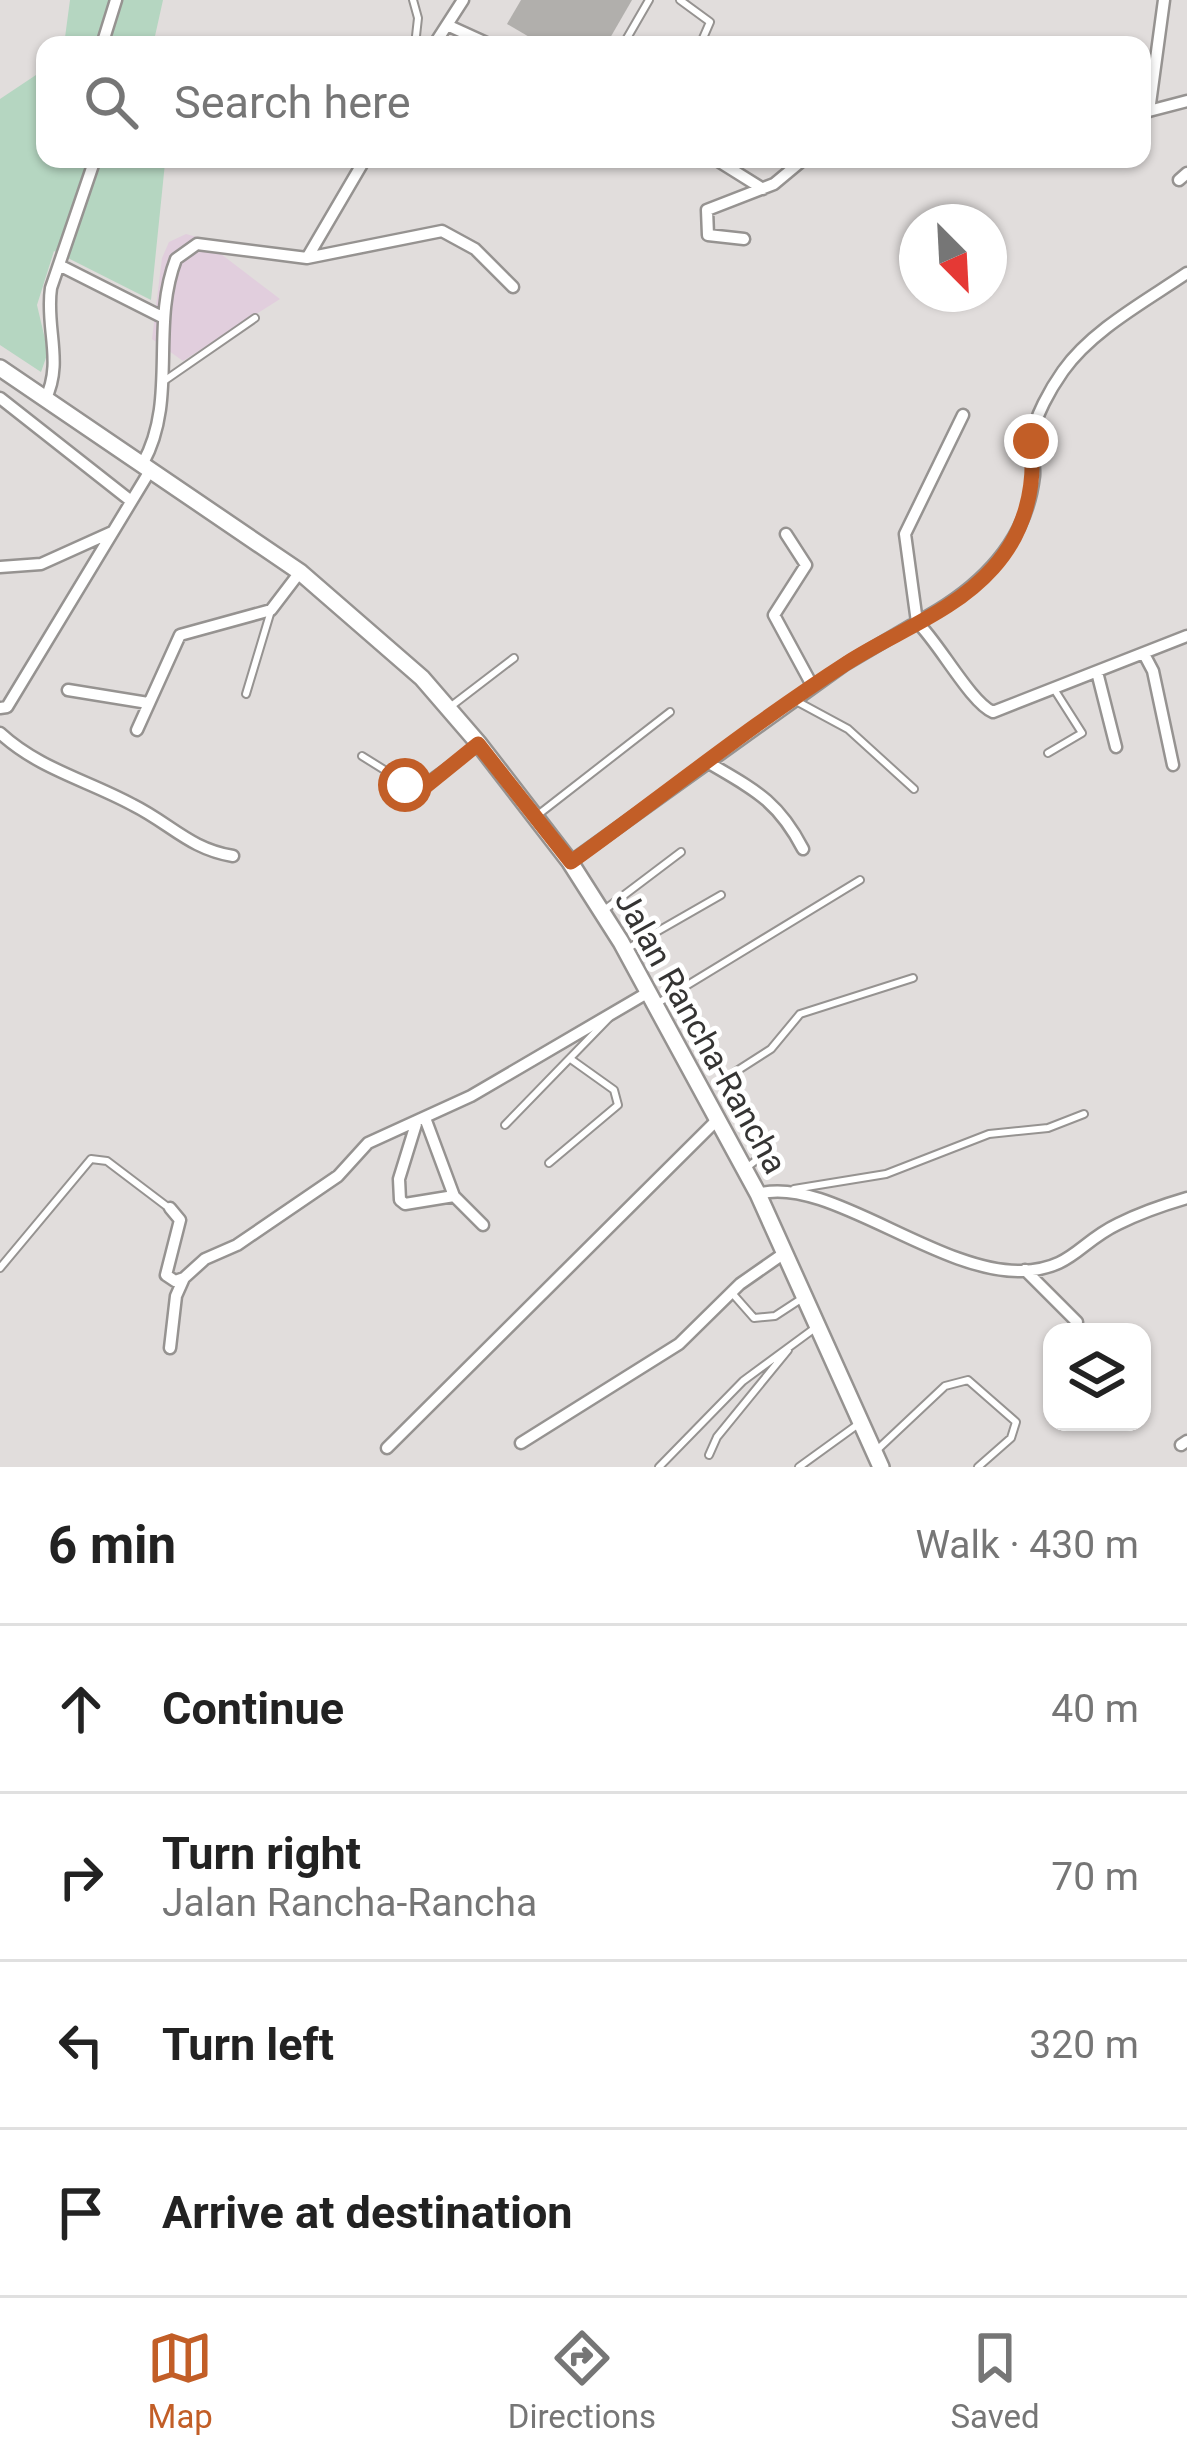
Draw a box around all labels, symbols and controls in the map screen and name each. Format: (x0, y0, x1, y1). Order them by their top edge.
search box (36, 36, 1151, 168)
icon: search (78, 69, 144, 135)
text: Search here (174, 76, 411, 129)
north arrow (899, 204, 1007, 312)
route end (1004, 414, 1058, 468)
route start (378, 758, 432, 812)
street label: Jalan Rancha-Rancha (607, 884, 795, 1180)
map controls (1043, 1323, 1151, 1431)
button: layers (1043, 1323, 1151, 1431)
text: 6 min (48, 1516, 176, 1575)
text: Walk · 430 m (915, 1522, 1139, 1568)
icon: ahead (48, 1676, 114, 1742)
text: Continue (162, 1682, 344, 1735)
text: 40 m (1051, 1686, 1139, 1732)
text: Turn right (162, 1827, 361, 1880)
icon: right (48, 1844, 114, 1910)
text: 70 m (1051, 1854, 1139, 1900)
text: Jalan Rancha-Rancha (162, 1880, 537, 1926)
icon: left (48, 2012, 114, 2078)
text: Turn left (162, 2018, 334, 2071)
text: 320 m (1029, 2022, 1139, 2068)
icon: arrive (48, 2180, 114, 2246)
text: Arrive at destination (162, 2186, 573, 2239)
tab: Map (147, 2325, 213, 2436)
tab: Directions (508, 2325, 656, 2436)
tab: Saved (951, 2325, 1040, 2436)

